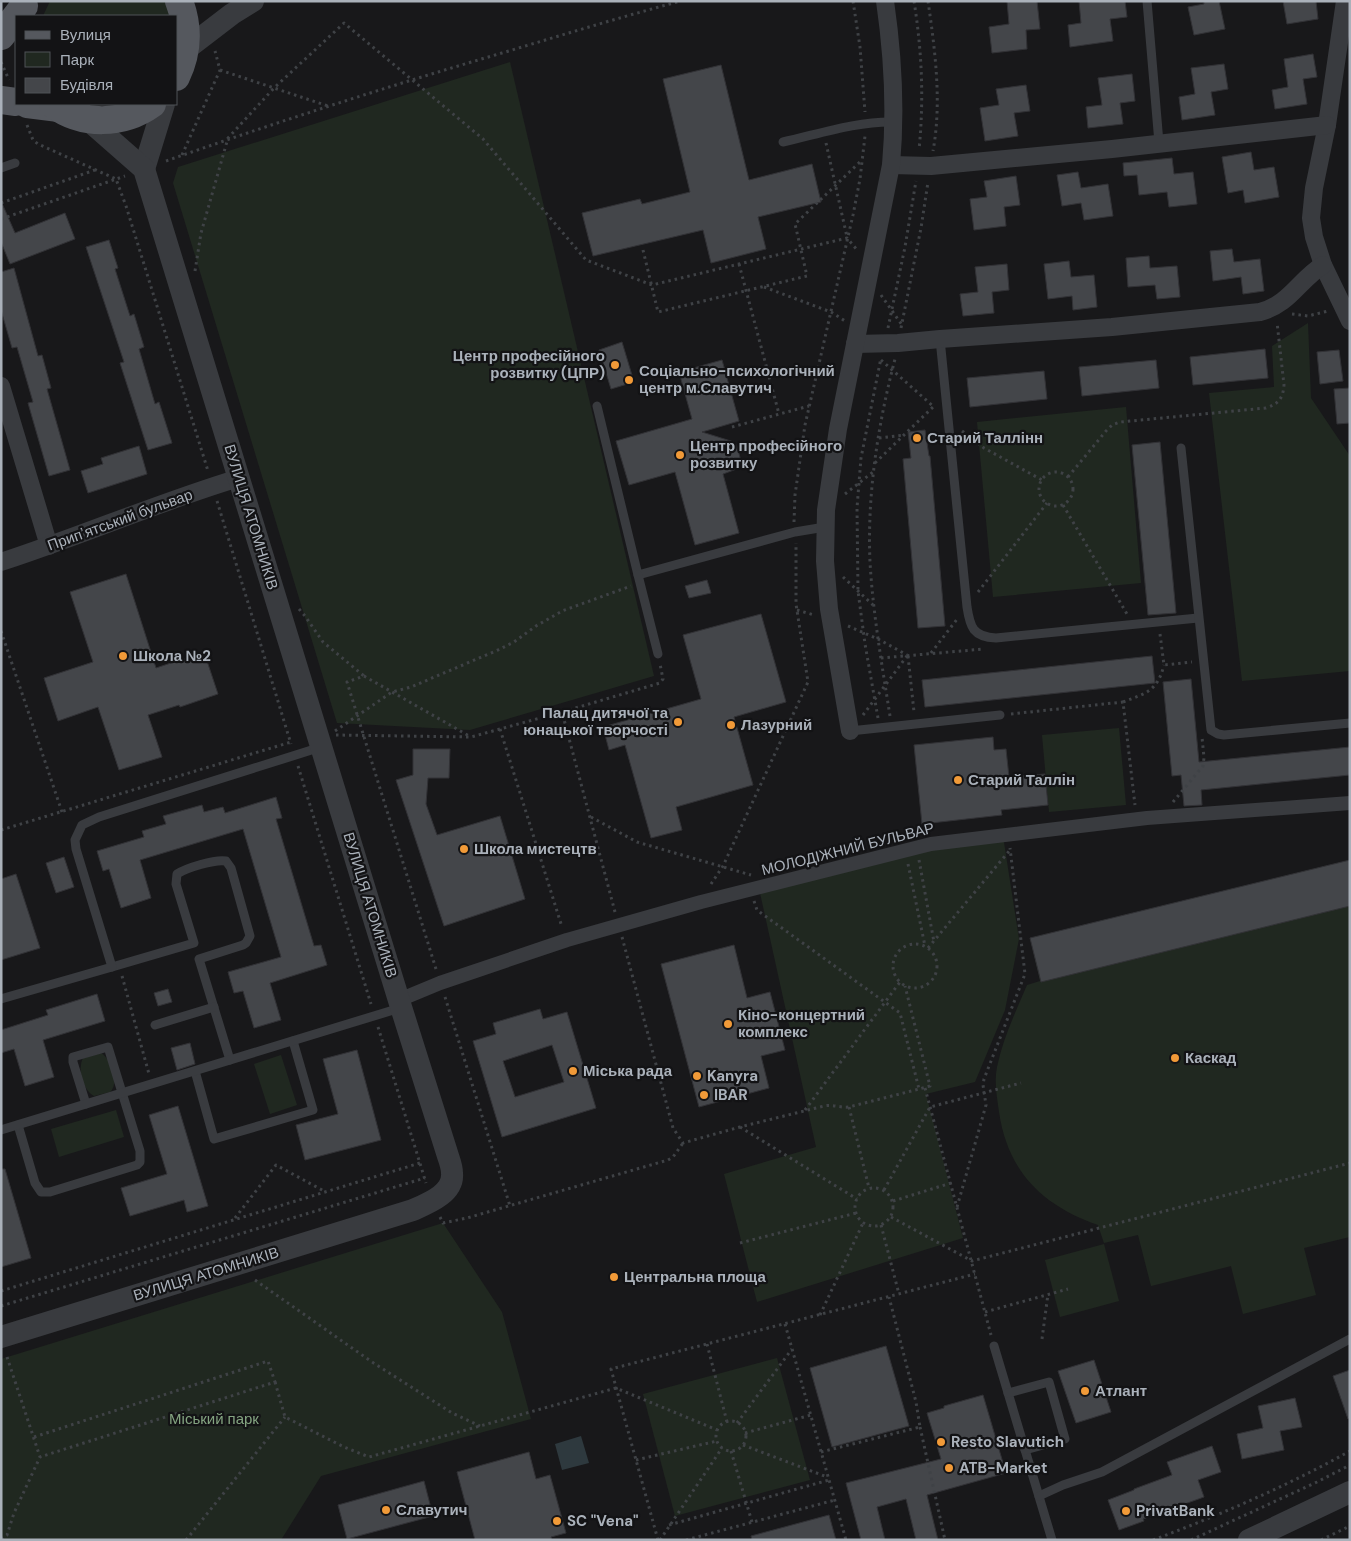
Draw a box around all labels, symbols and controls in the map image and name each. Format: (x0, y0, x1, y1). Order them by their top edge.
legend (15, 15, 178, 105)
text: Вулиця (60, 25, 111, 45)
text: Парк (60, 50, 94, 70)
text: Будівля (60, 75, 113, 95)
place label: Центр професійного розвитку (ЦПР) (453, 346, 605, 383)
marker: Центр професійного розвитку (ЦПР) (609, 359, 621, 371)
place label: Соціально-психологічний центр м.Славутич (639, 361, 835, 398)
marker: Соціально-психологічний центр м.Славутич (623, 374, 635, 386)
place label: Старий Таллінн (927, 428, 1043, 448)
marker: Старий Таллінн (911, 432, 923, 444)
place label: Центр професійного розвитку (690, 436, 842, 473)
street label: ВУЛИЦЯ АТОМНИКІВ (219, 442, 283, 592)
marker: Центр професійного розвитку (674, 449, 686, 461)
street label: Припʼятський бульвар (45, 484, 195, 556)
place label: Школа №2 (133, 646, 211, 666)
marker: Школа №2 (117, 650, 129, 662)
place label: Палац дитячої та юнацької творчості (523, 703, 669, 740)
place label: Лазурний (741, 715, 812, 735)
marker: Палац дитячої та юнацької творчості (672, 716, 684, 728)
marker: Лазурний (725, 719, 737, 731)
place label: Старий Таллін (968, 770, 1075, 790)
marker: Старий Таллін (952, 774, 964, 786)
street label: МОЛОДІЖНИЙ БУЛЬВАР (759, 818, 937, 880)
street label: ВУЛИЦЯ АТОМНИКІВ (338, 830, 402, 980)
place label: Школа мистецтв (474, 839, 597, 859)
marker: Школа мистецтв (458, 843, 470, 855)
place label: Кіно-концертний комплекс (738, 1005, 865, 1042)
marker: Кіно-концертний комплекс (722, 1018, 734, 1030)
place label: Каскад (1185, 1048, 1237, 1068)
marker: Каскад (1169, 1052, 1181, 1064)
place label: Міська рада (583, 1061, 673, 1081)
marker: Міська рада (567, 1065, 579, 1077)
place label: Kanyra (707, 1066, 758, 1086)
marker: Kanyra (691, 1070, 703, 1082)
place label: IBAR (714, 1085, 748, 1105)
marker: IBAR (698, 1089, 710, 1101)
street label: ВУЛИЦЯ АТОМНИКІВ (131, 1242, 281, 1306)
place label: Центральна площа (624, 1267, 766, 1287)
marker: Центральна площа (608, 1271, 620, 1283)
place label: Атлант (1095, 1381, 1147, 1401)
marker: Атлант (1079, 1385, 1091, 1397)
park label: Міський парк (169, 1409, 259, 1429)
place label: Resto Slavutich (951, 1432, 1064, 1452)
marker: Resto Slavutich (935, 1436, 947, 1448)
place label: ATB-Market (959, 1458, 1047, 1478)
marker: ATB-Market (943, 1462, 955, 1474)
place label: Славутич (396, 1500, 467, 1520)
place label: PrivatBank (1136, 1501, 1215, 1521)
marker: Славутич (380, 1504, 392, 1516)
marker: PrivatBank (1120, 1505, 1132, 1517)
place label: SC "Vena" (567, 1511, 638, 1531)
marker: SC "Vena" (551, 1515, 563, 1527)

